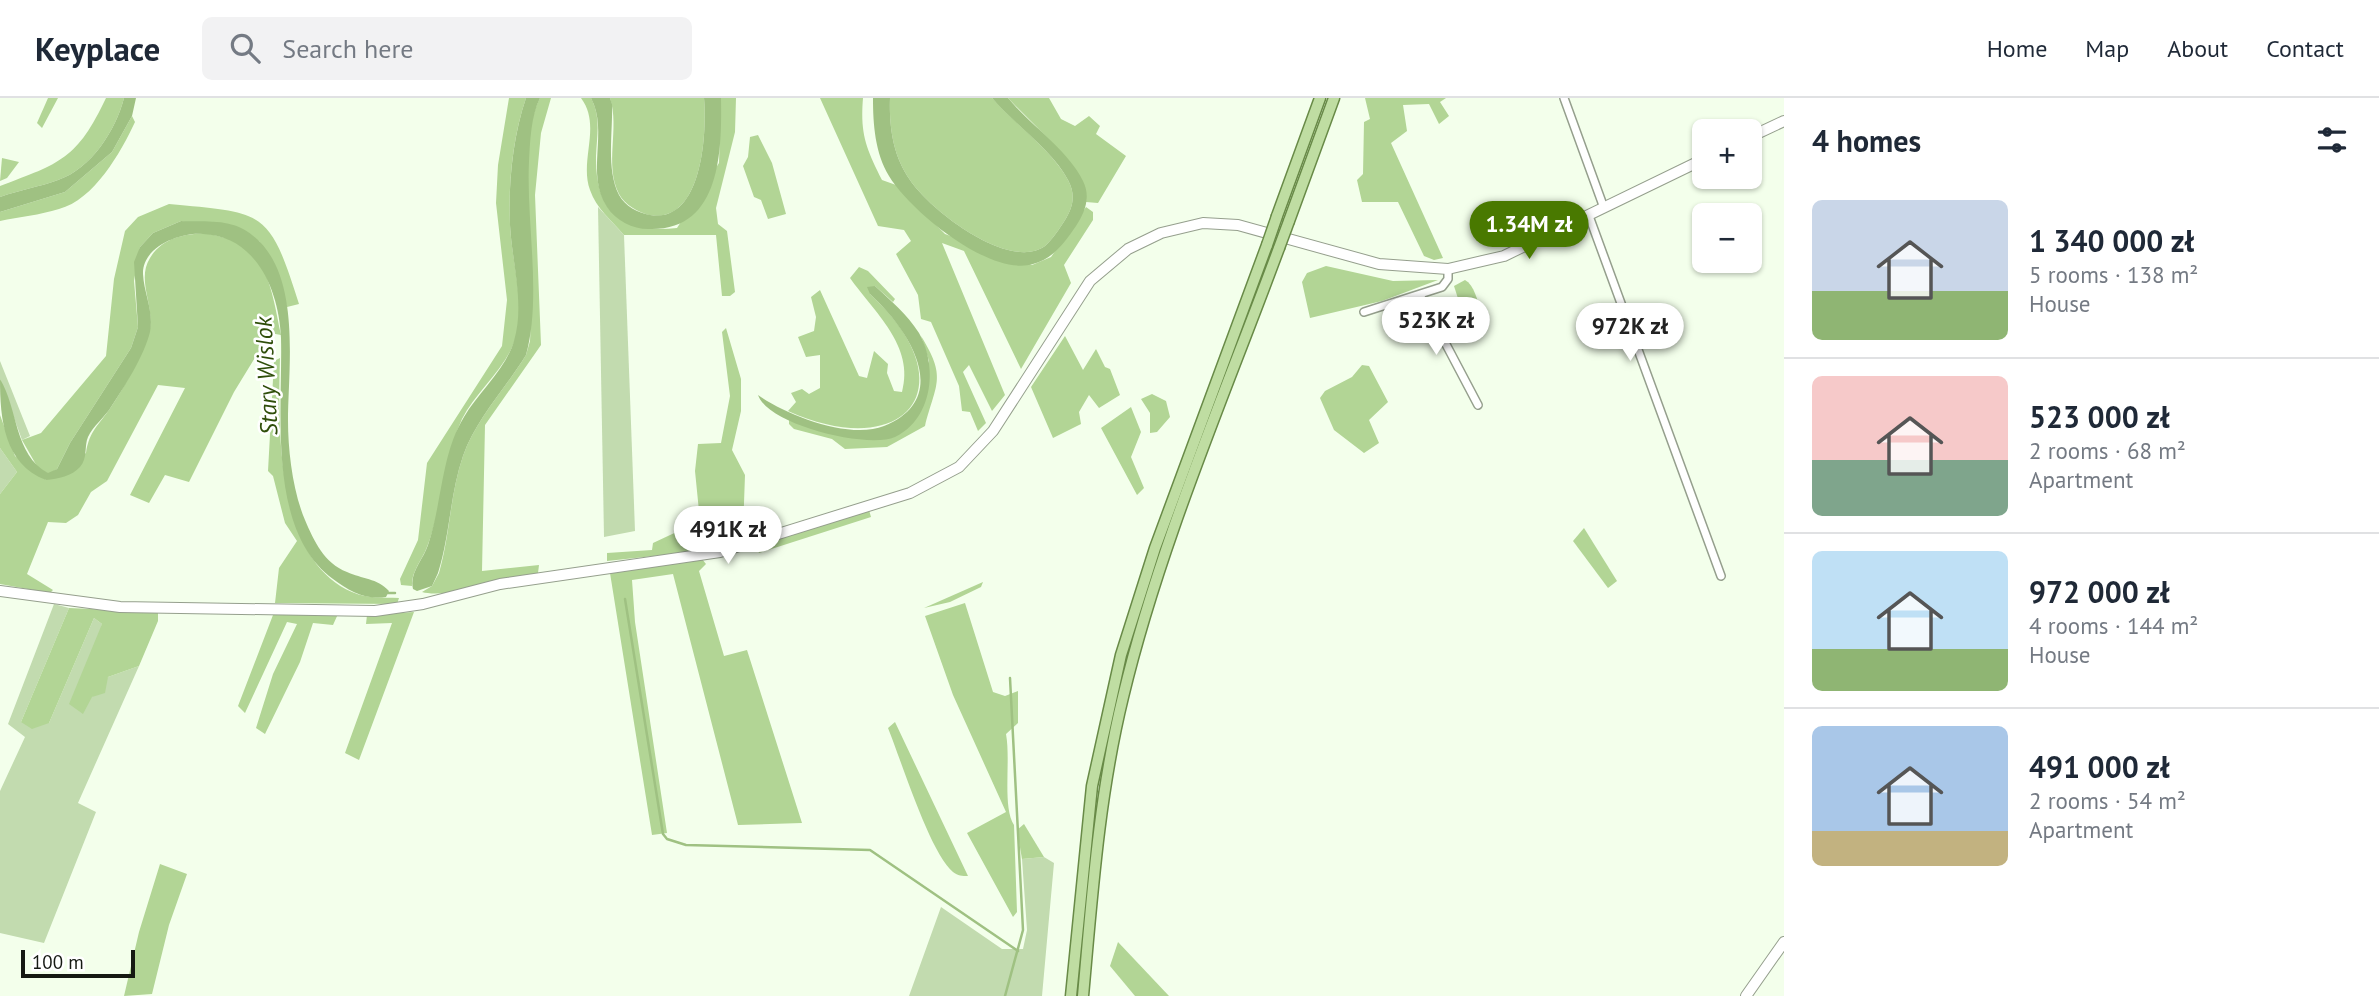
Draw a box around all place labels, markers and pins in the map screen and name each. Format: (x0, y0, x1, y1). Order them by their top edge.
pin: 1.34M zł (1457, 202, 1601, 261)
pin: 523K zł (1371, 298, 1501, 357)
pin: 972K zł (1565, 303, 1695, 363)
pin: 491K zł (663, 506, 793, 566)

